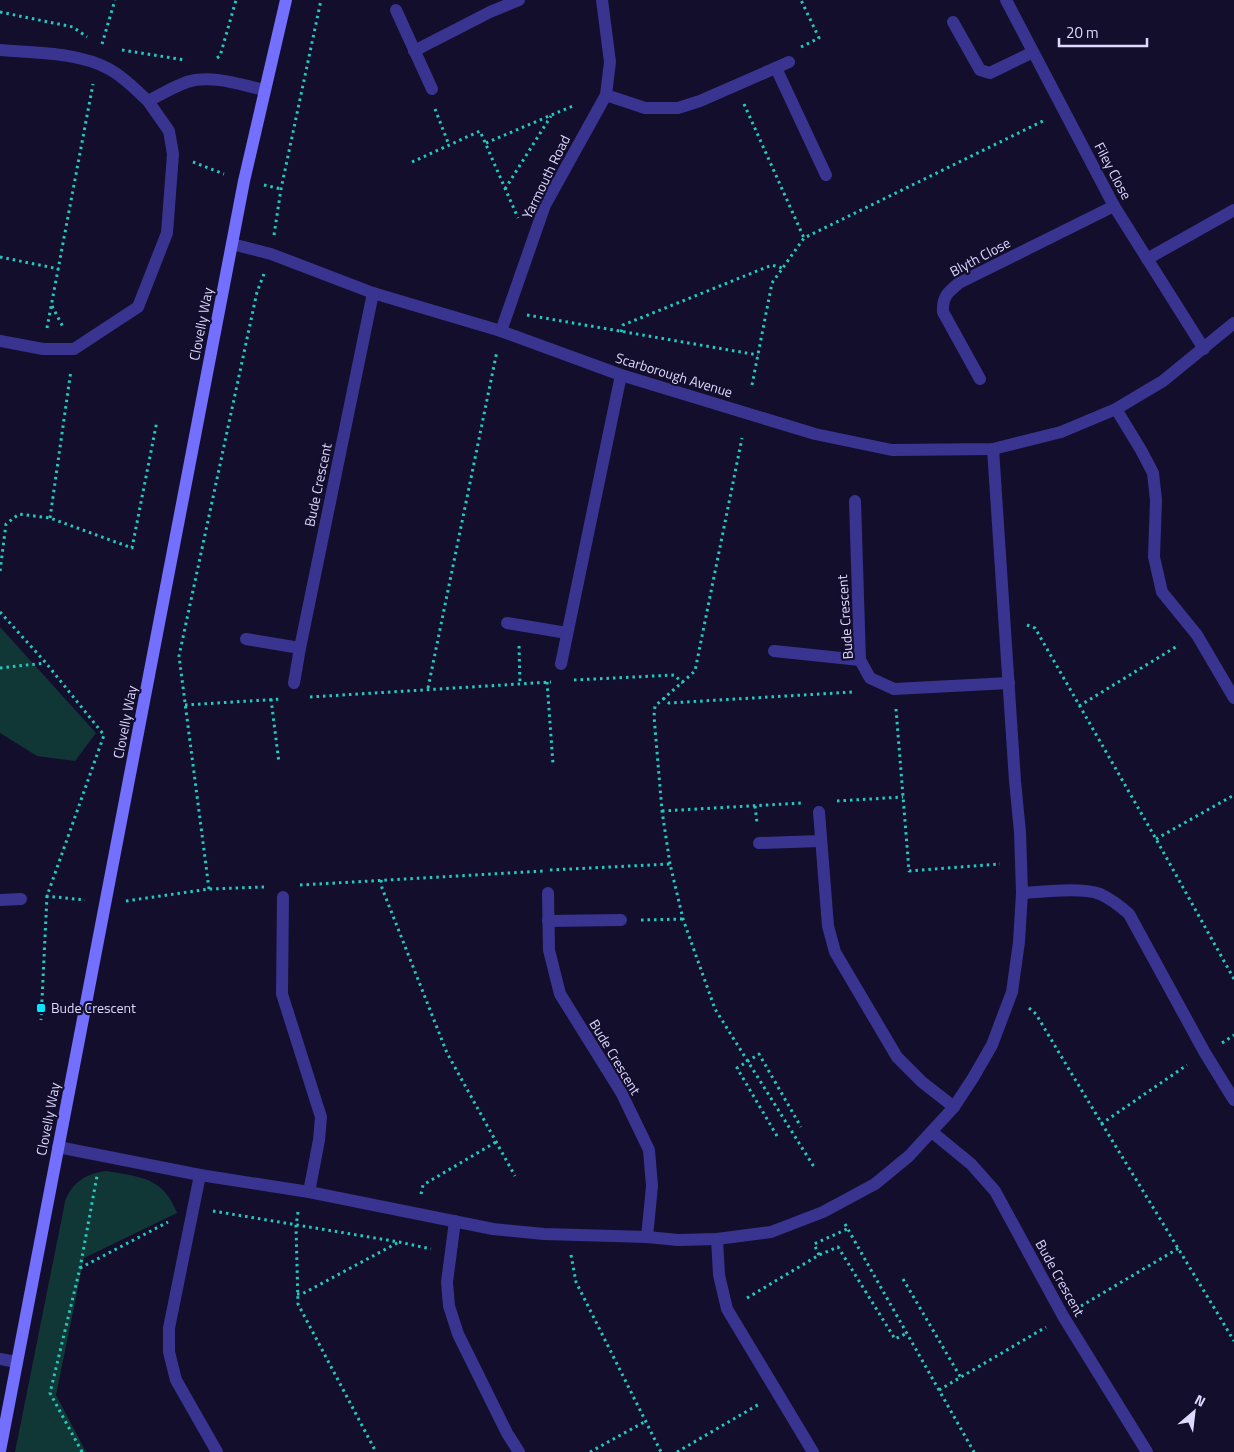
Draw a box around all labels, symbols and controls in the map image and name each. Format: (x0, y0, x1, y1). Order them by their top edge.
scale bar (1059, 15, 1146, 47)
text: 20 m (1066, 21, 1099, 44)
street label: Yarmouth Road (516, 131, 575, 222)
street label: Filey Close (1090, 138, 1137, 203)
street label: Blyth Close (946, 232, 1014, 281)
street label: Clovelly Way (183, 285, 218, 362)
street label: Scarborough Avenue (613, 347, 735, 402)
street label: Bude Crescent (298, 441, 337, 529)
street label: Bude Crescent (831, 574, 858, 660)
street label: Clovelly Way (107, 683, 142, 760)
place label: Bude Crescent (51, 997, 136, 1018)
marker: Bude Crescent (35, 1002, 47, 1014)
street label: Bude Crescent (585, 1015, 646, 1099)
street label: Clovelly Way (30, 1080, 65, 1157)
street label: Bude Crescent (1031, 1236, 1090, 1320)
north arrow (1169, 1387, 1219, 1437)
text: N (1191, 1389, 1210, 1412)

